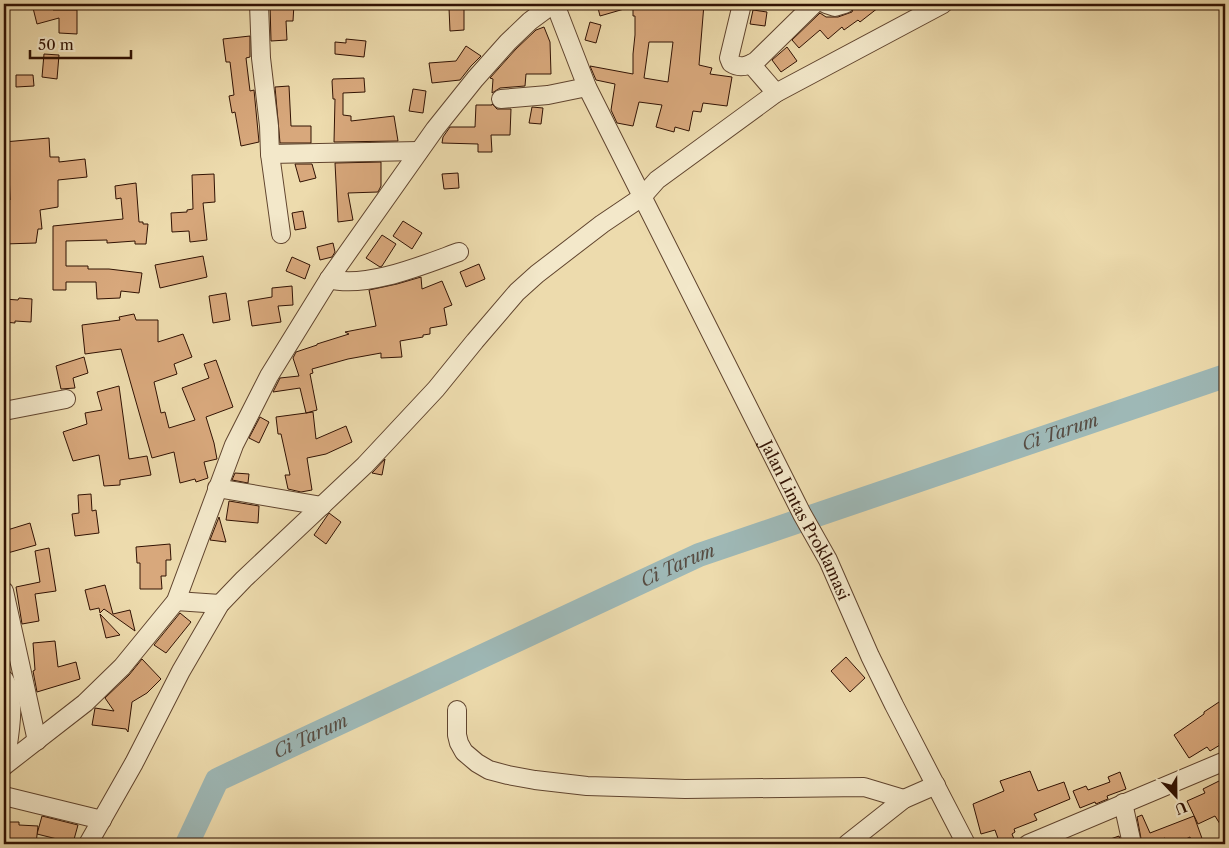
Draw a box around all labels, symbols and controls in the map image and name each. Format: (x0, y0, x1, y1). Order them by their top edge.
scale bar (30, 28, 131, 60)
text: 50 m (38, 35, 74, 54)
water label: Ci Tarum (1019, 409, 1101, 455)
street label: Jalan Lintas Proklamasi (755, 434, 854, 603)
water label: Ci Tarum (637, 539, 718, 592)
water label: Ci Tarum (270, 709, 351, 763)
north arrow (1152, 770, 1202, 820)
text: U (1172, 798, 1190, 819)

